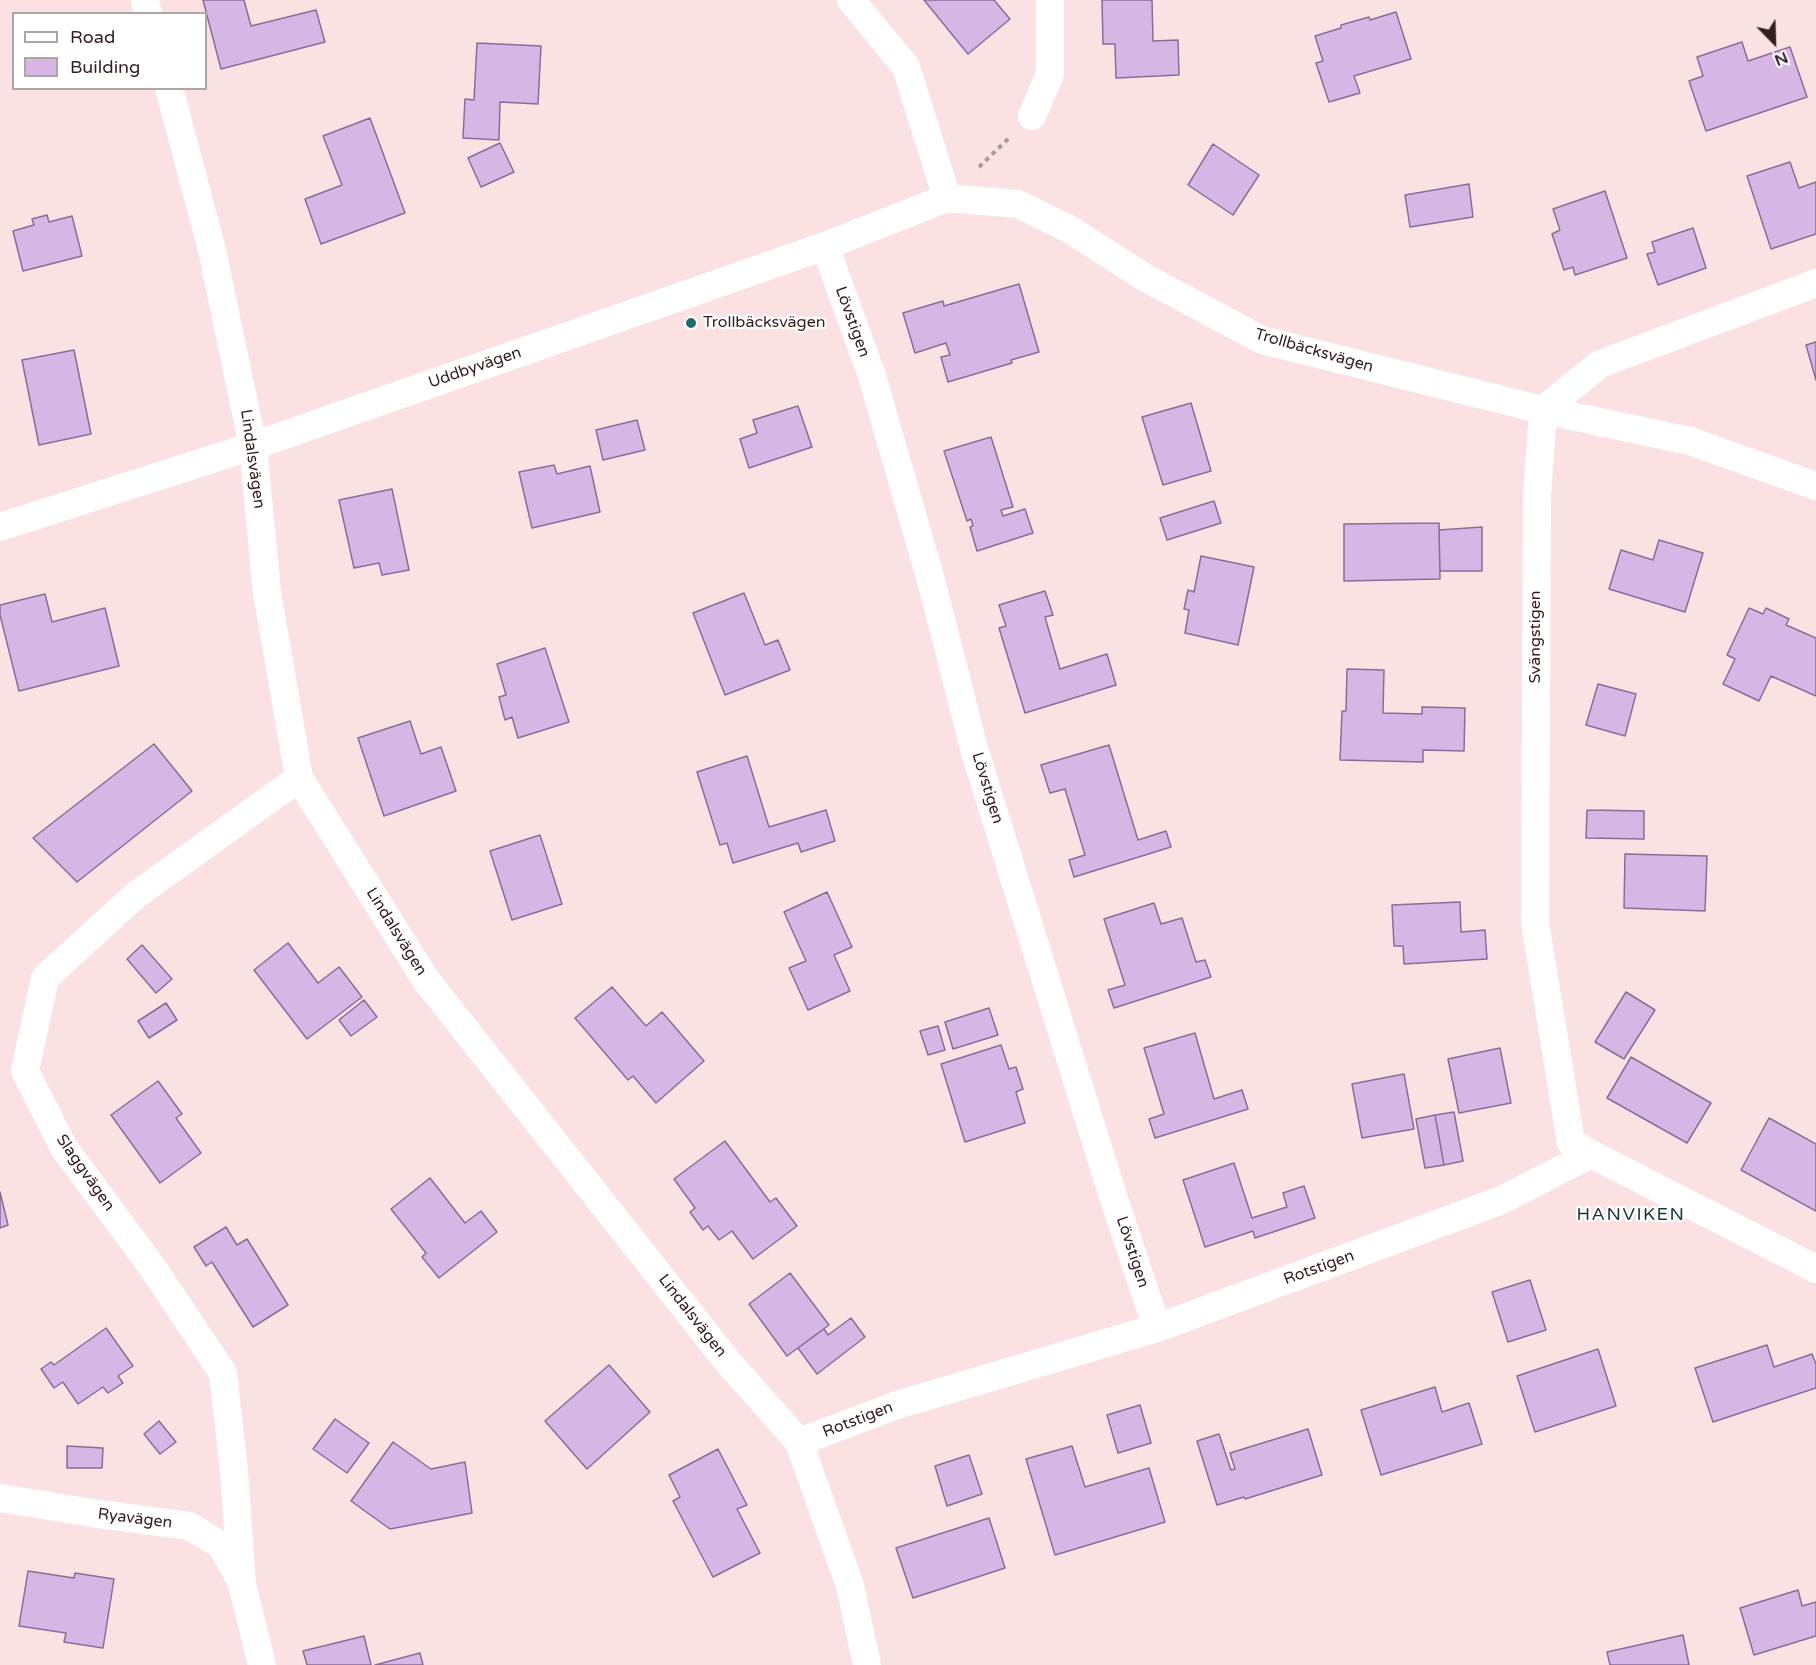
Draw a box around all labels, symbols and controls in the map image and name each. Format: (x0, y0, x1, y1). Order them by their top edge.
legend (12, 12, 207, 90)
north arrow (1744, 12, 1804, 72)
text: Road (70, 26, 115, 48)
text: N (1771, 47, 1791, 70)
text: Building (70, 56, 140, 78)
street label: Lövstigen (830, 284, 874, 360)
place label: Trollbäcksvägen (703, 313, 826, 333)
marker: Trollbäcksvägen (684, 316, 698, 330)
street label: Trollbäcksvägen (1252, 325, 1376, 377)
street label: Uddbyvägen (426, 343, 524, 393)
street label: Lindalsvägen (236, 408, 268, 510)
street label: Svängstigen (1526, 590, 1546, 684)
street label: Lövstigen (967, 750, 1007, 826)
street label: Lindalsvägen (361, 885, 431, 979)
street label: Slaggvägen (52, 1131, 118, 1215)
district label: HANVIKEN (1576, 1204, 1686, 1226)
street label: Lövstigen (1111, 1214, 1153, 1290)
street label: Rotstigen (1281, 1246, 1357, 1290)
street label: Lindalsvägen (654, 1271, 730, 1361)
street label: Rotstigen (820, 1398, 896, 1442)
street label: Ryavägen (97, 1505, 173, 1533)

